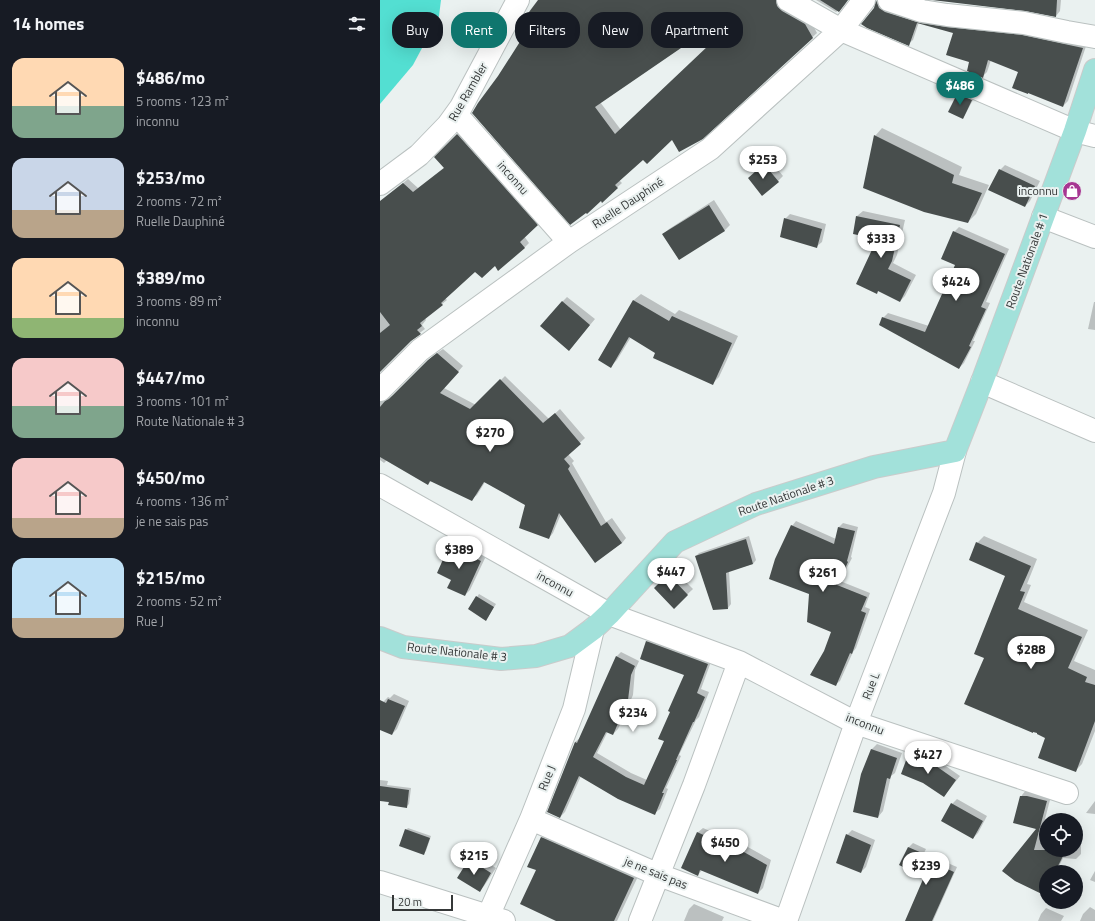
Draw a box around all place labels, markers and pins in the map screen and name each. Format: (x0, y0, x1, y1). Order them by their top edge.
pin: $486 (936, 72, 984, 106)
pin: $253 (739, 146, 787, 180)
shop icon: inconnu (1061, 180, 1083, 202)
place label: inconnu (1018, 181, 1058, 200)
pin: $333 (857, 225, 905, 259)
pin: $424 (932, 268, 980, 302)
pin: $270 (466, 419, 514, 453)
pin: $389 (435, 536, 483, 570)
pin: $447 (647, 558, 695, 592)
pin: $261 (799, 559, 847, 593)
pin: $288 (1007, 636, 1055, 670)
pin: $234 (609, 699, 657, 733)
pin: $427 (904, 741, 952, 775)
pin: $450 (701, 829, 749, 863)
pin: $215 (450, 842, 498, 876)
pin: $239 (902, 852, 950, 886)

